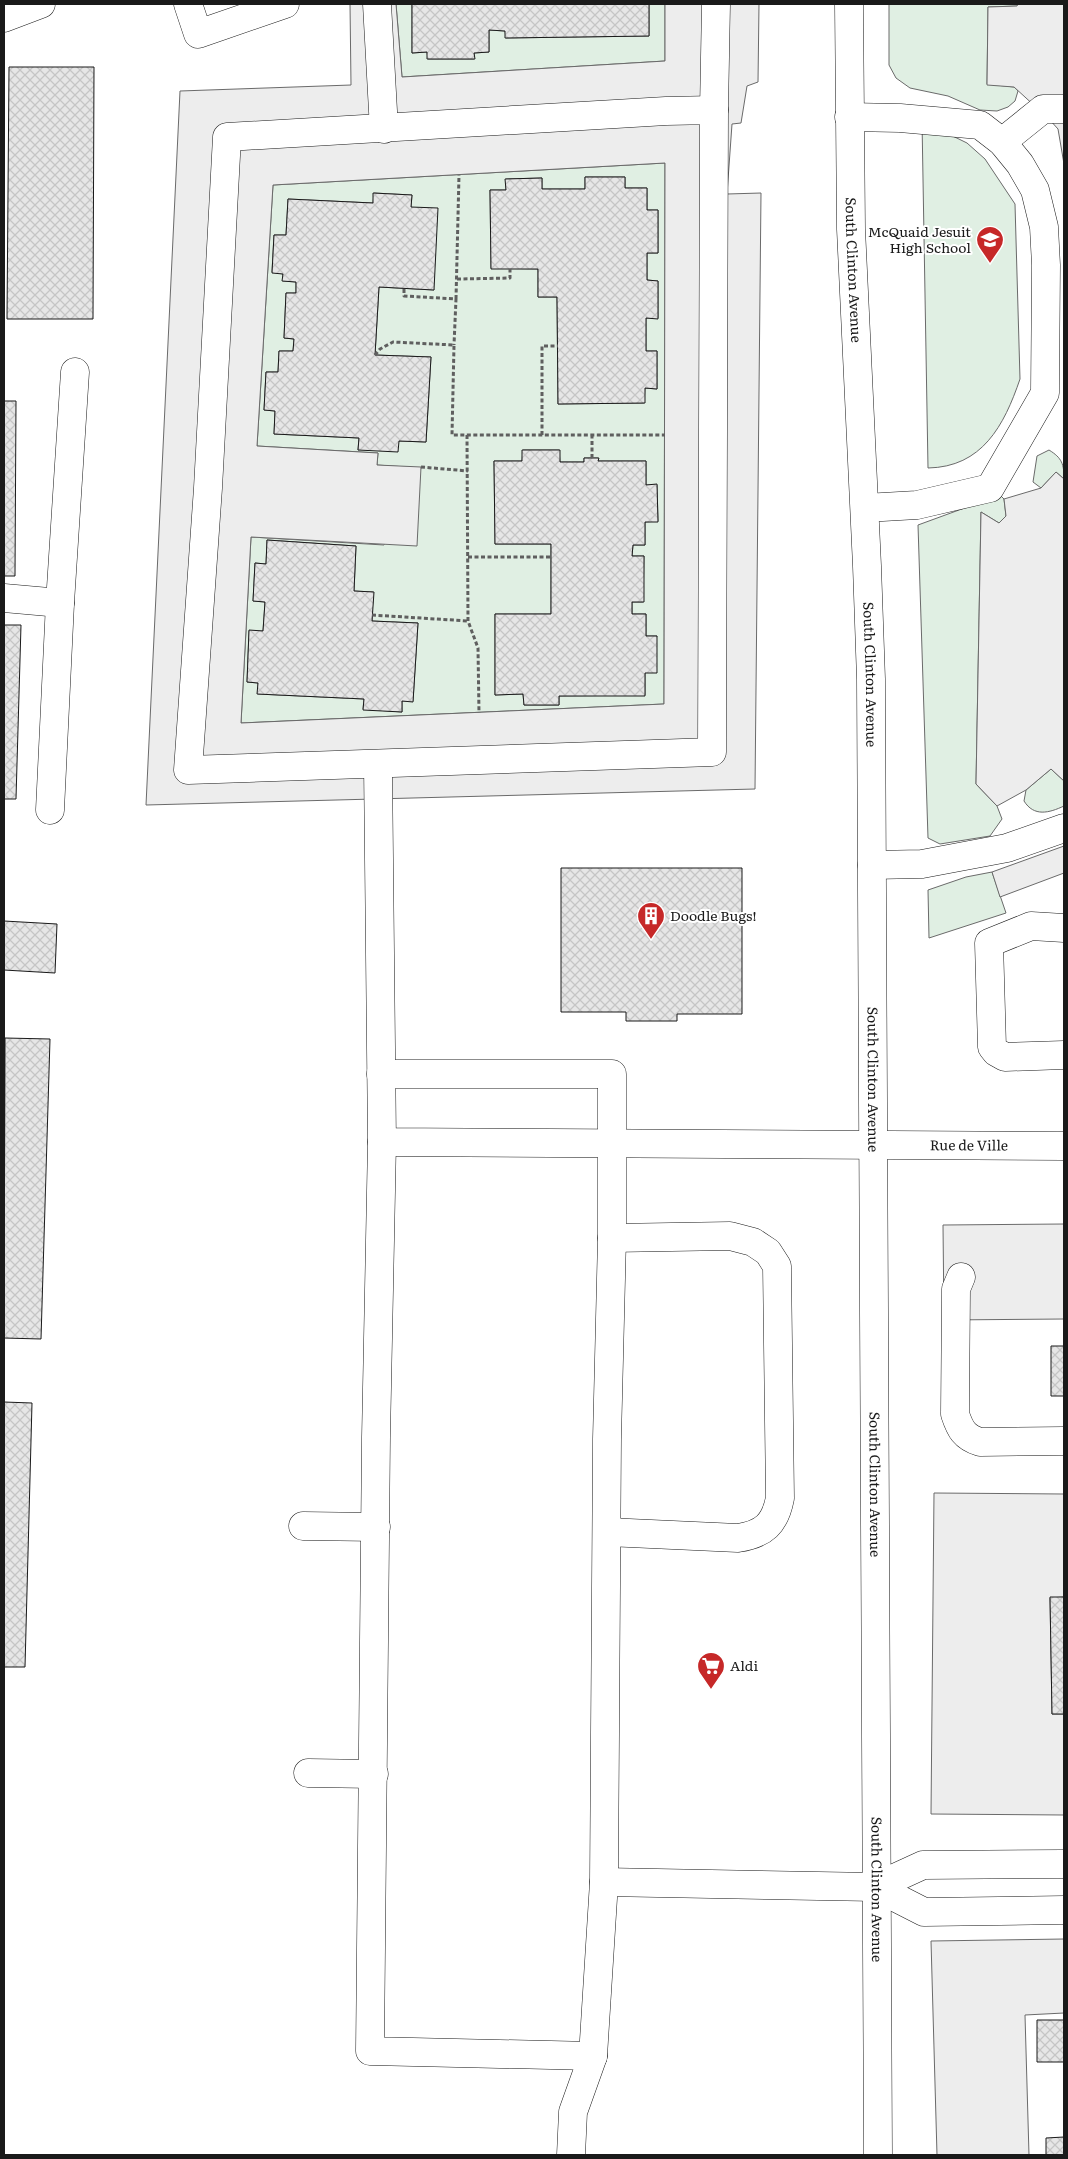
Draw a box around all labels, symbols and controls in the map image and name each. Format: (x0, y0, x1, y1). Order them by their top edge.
street label: South Clinton Avenue (842, 197, 867, 343)
place label: McQuaid Jesuit High School (868, 221, 971, 257)
school or university icon: McQuaid Jesuit High School (975, 225, 1005, 264)
street label: South Clinton Avenue (859, 601, 882, 747)
building icon: Doodle Bugs! (636, 901, 666, 940)
place label: Doodle Bugs! (670, 905, 757, 925)
street label: South Clinton Avenue (864, 1007, 884, 1152)
street label: Rue de Ville (930, 1134, 1008, 1155)
street label: South Clinton Avenue (865, 1412, 886, 1557)
supermarket icon: Aldi (696, 1651, 726, 1690)
place label: Aldi (730, 1655, 758, 1675)
street label: South Clinton Avenue (867, 1817, 888, 1962)

